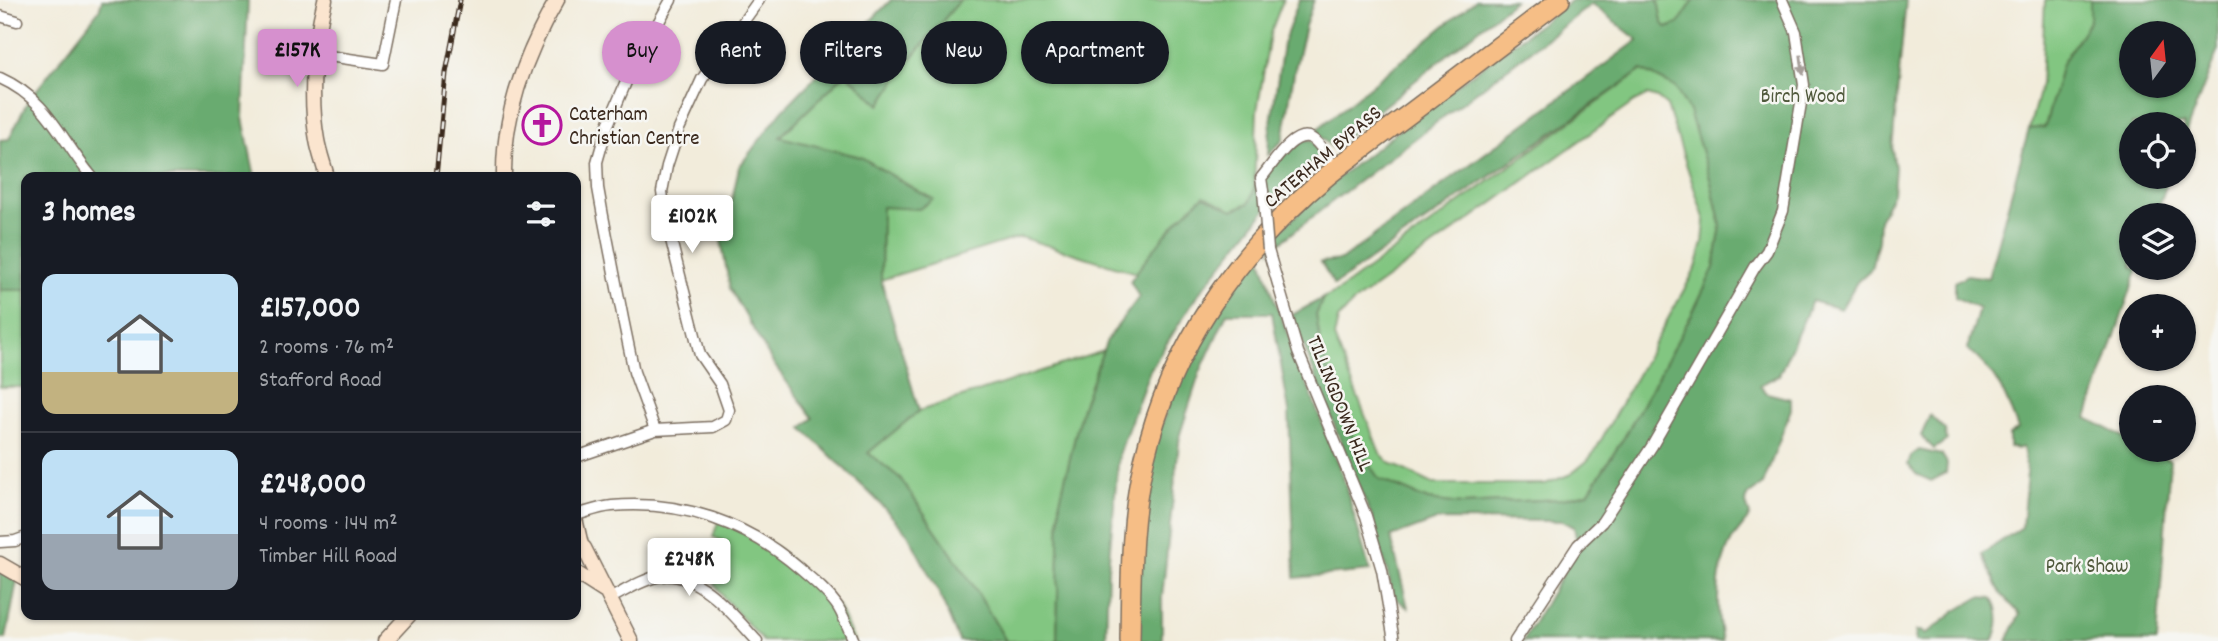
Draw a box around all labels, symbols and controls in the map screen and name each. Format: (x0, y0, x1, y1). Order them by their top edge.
chip: Buy (602, 21, 681, 84)
chip: Rent (695, 21, 786, 84)
chip: Filters (800, 21, 907, 84)
chip: New (921, 21, 1007, 84)
chip: Apartment (1021, 21, 1169, 84)
north arrow (2119, 21, 2196, 98)
map controls (2119, 21, 2196, 462)
pin: £157K (248, 29, 346, 89)
text: £157K (274, 35, 320, 68)
one-way arrow (1796, 54, 1807, 76)
park label: Birch Wood (1760, 83, 1846, 113)
street label: CATERHAM BYPASS (1258, 100, 1390, 217)
place label: Caterham Christian Centre (569, 101, 700, 155)
church icon: Caterham Christian Centre (521, 104, 563, 146)
button: locate (2119, 112, 2196, 189)
text: 3 homes (42, 193, 136, 236)
icon: filters (522, 195, 560, 233)
pin: £102K (643, 196, 741, 255)
text: £102K (667, 201, 717, 234)
button: layers (2119, 203, 2196, 280)
text: £157,000 (259, 289, 361, 332)
button: + (2119, 294, 2196, 371)
icon: home (98, 302, 182, 386)
text: 2 rooms · 76 m² (259, 332, 394, 365)
street label: TILLINGDOWN HILL (1297, 332, 1379, 477)
text: Stafford Road (259, 365, 382, 398)
button: − (2119, 385, 2196, 462)
text: £248,000 (259, 465, 366, 508)
icon: home (98, 478, 182, 562)
text: 4 rooms · 144 m² (259, 508, 398, 541)
pin: £248K (640, 538, 738, 598)
text: Timber Hill Road (259, 541, 397, 574)
text: £248K (664, 544, 714, 577)
park label: Park Shaw (2046, 553, 2128, 583)

